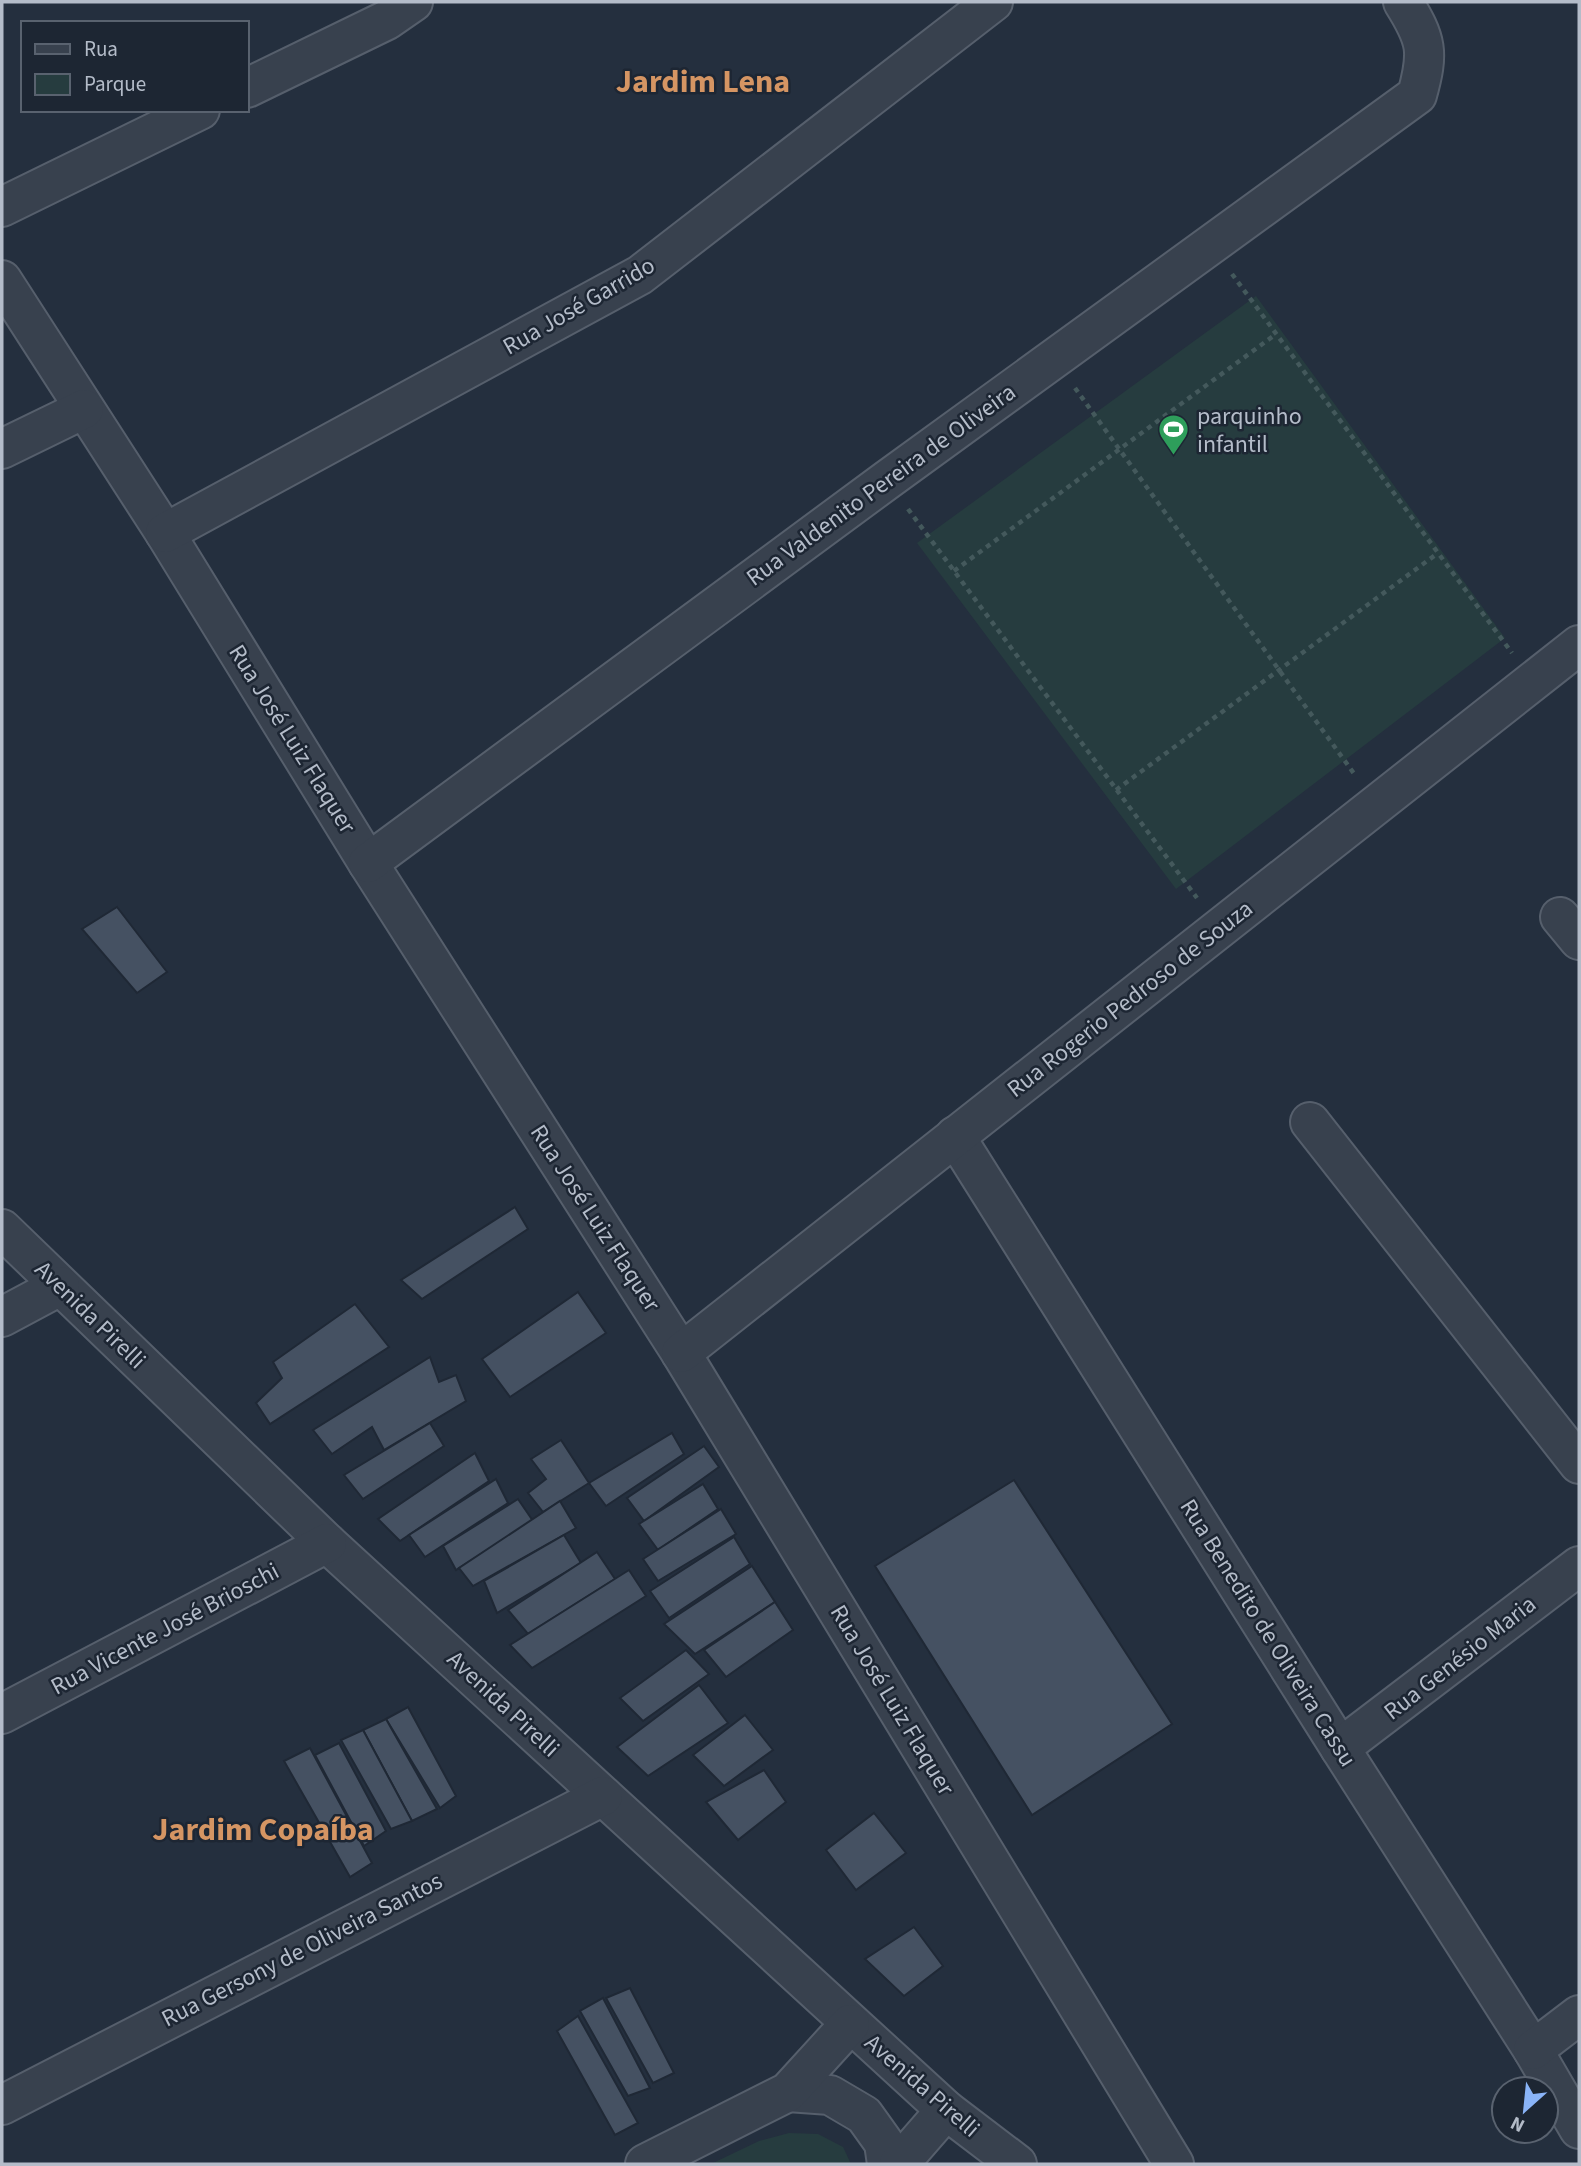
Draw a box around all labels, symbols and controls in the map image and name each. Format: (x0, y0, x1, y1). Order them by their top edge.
legend (21, 21, 248, 112)
text: Rua (84, 34, 118, 64)
district label: Jardim Lena (616, 59, 790, 105)
text: Parque (84, 69, 146, 99)
street label: Rua José Garrido (496, 248, 662, 364)
street label: Rua Valdenito Pereira de Oliveira (739, 375, 1023, 595)
place label: parquinho infantil (1197, 399, 1302, 462)
sports icon: parquinho infantil (1157, 413, 1191, 457)
street label: Rua José Luiz Flaquer (220, 638, 365, 841)
street label: Rua Rogerio Pedroso de Souza (1000, 892, 1260, 1106)
street label: Rua José Luiz Flaquer (521, 1118, 669, 1319)
street label: Avenida Pirelli (26, 1253, 154, 1377)
street label: Rua Benedito de Oliveira Cassu (1171, 1492, 1365, 1774)
street label: Rua Vicente José Brioschi (45, 1554, 285, 1704)
street label: Rua Genésio Maria (1376, 1587, 1544, 1729)
street label: Rua José Luiz Flaquer (821, 1598, 963, 1803)
street label: Avenida Pirelli (439, 1643, 567, 1765)
district label: Jardim Copaíba (152, 1807, 374, 1853)
street label: Rua Gersony de Oliveira Santos (155, 1864, 449, 2036)
street label: Avenida Pirelli (857, 2026, 987, 2146)
north arrow (1490, 2075, 1560, 2145)
text: N (1506, 2109, 1530, 2139)

